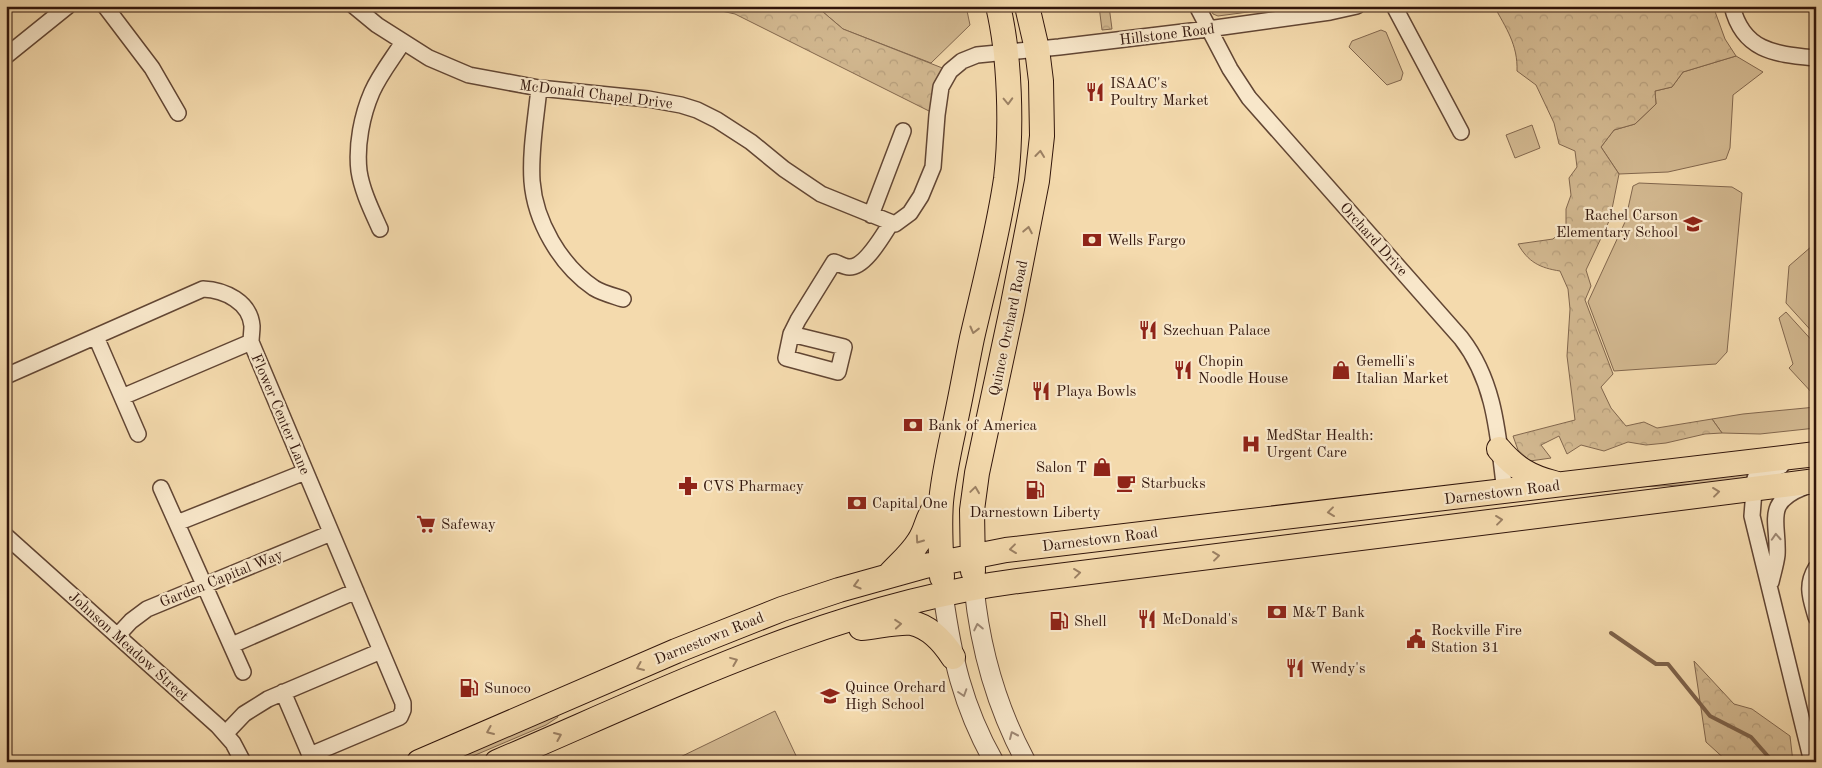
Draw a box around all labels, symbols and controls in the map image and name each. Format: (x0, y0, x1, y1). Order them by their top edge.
street label: Hillstone Road (1119, 22, 1216, 49)
place label: ISAAC's Poultry Market (1110, 77, 1209, 109)
street label: McDonald Chapel Drive (518, 79, 673, 112)
restaurant icon: ISAAC's Poultry Market (1084, 81, 1106, 103)
one-way arrow (1003, 98, 1013, 106)
one-way arrow (1034, 149, 1045, 157)
street label: Orchard Drive (1336, 200, 1410, 280)
place label: Rachel Carson Elementary School (1556, 209, 1678, 241)
school or university icon: Rachel Carson Elementary School (1682, 213, 1704, 235)
one-way arrow (1022, 225, 1032, 234)
bank icon: Wells Fargo (1081, 229, 1103, 251)
place label: Wells Fargo (1107, 234, 1186, 249)
street label: Quince Orchard Road (988, 259, 1031, 398)
restaurant icon: Szechuan Palace (1137, 319, 1159, 341)
place label: Szechuan Palace (1163, 324, 1270, 339)
one-way arrow (969, 326, 980, 335)
street label: Flower Center Lane (247, 352, 312, 477)
place label: Chopin Noodle House (1198, 355, 1288, 387)
place label: Gemelli's Italian Market (1356, 355, 1448, 387)
restaurant icon: Chopin Noodle House (1172, 359, 1194, 381)
shop icon: Gemelli's Italian Market (1330, 359, 1352, 381)
restaurant icon: Playa Bowls (1030, 380, 1052, 402)
place label: Playa Bowls (1056, 385, 1136, 400)
bank icon: Bank of America (902, 414, 924, 436)
place label: Bank of America (928, 419, 1037, 434)
place label: MedStar Health: Urgent Care (1266, 429, 1373, 461)
hospital icon: MedStar Health: Urgent Care (1240, 433, 1262, 455)
shop icon: Salon T (1091, 456, 1113, 478)
place label: Salon T (1036, 461, 1087, 476)
cafe icon: Starbucks (1115, 472, 1137, 494)
pharmacy icon: CVS Pharmacy (677, 475, 699, 497)
place label: Starbucks (1141, 477, 1206, 492)
fuel station icon: Darnestown Liberty (1024, 479, 1046, 501)
street label: Darnestown Road (1443, 479, 1561, 508)
place label: CVS Pharmacy (703, 480, 804, 495)
one-way arrow (969, 486, 979, 494)
one-way arrow (1712, 487, 1720, 498)
bank icon: Capital One (846, 492, 868, 514)
place label: Capital One (872, 497, 948, 512)
place label: Darnestown Liberty (969, 506, 1101, 521)
one-way arrow (1327, 506, 1335, 517)
supermarket icon: Safeway (415, 513, 437, 535)
one-way arrow (1495, 515, 1503, 526)
place label: Safeway (441, 518, 496, 533)
street label: Darnestown Road (1041, 526, 1159, 555)
one-way arrow (1771, 533, 1781, 541)
one-way arrow (916, 534, 925, 544)
one-way arrow (1009, 543, 1017, 554)
street label: Garden Capital Way (158, 548, 285, 611)
one-way arrow (1212, 551, 1220, 561)
one-way arrow (1073, 568, 1081, 579)
one-way arrow (853, 579, 861, 589)
street label: Johnson Meadow Street (65, 589, 191, 705)
bank icon: M&T Bank (1266, 601, 1288, 623)
place label: M&T Bank (1292, 606, 1365, 621)
restaurant icon: McDonald's (1136, 608, 1158, 630)
fuel station icon: Shell (1048, 610, 1070, 632)
street label: Darnestown Road (653, 611, 767, 668)
place label: McDonald's (1162, 613, 1238, 628)
place label: Shell (1074, 615, 1106, 630)
one-way arrow (894, 619, 902, 630)
one-way arrow (974, 622, 984, 631)
place label: Rockville Fire Station 31 (1431, 624, 1522, 656)
public building icon: Rockville Fire Station 31 (1405, 628, 1427, 650)
one-way arrow (729, 657, 738, 668)
restaurant icon: Wendy's (1284, 657, 1306, 679)
one-way arrow (636, 661, 645, 672)
place label: Wendy's (1310, 662, 1365, 677)
fuel station icon: Sunoco (458, 677, 480, 699)
place label: Quince Orchard High School (845, 681, 946, 713)
place label: Sunoco (484, 682, 531, 697)
school or university icon: Quince Orchard High School (819, 685, 841, 707)
one-way arrow (957, 688, 967, 697)
one-way arrow (486, 725, 495, 736)
one-way arrow (1009, 731, 1020, 740)
one-way arrow (553, 732, 562, 742)

